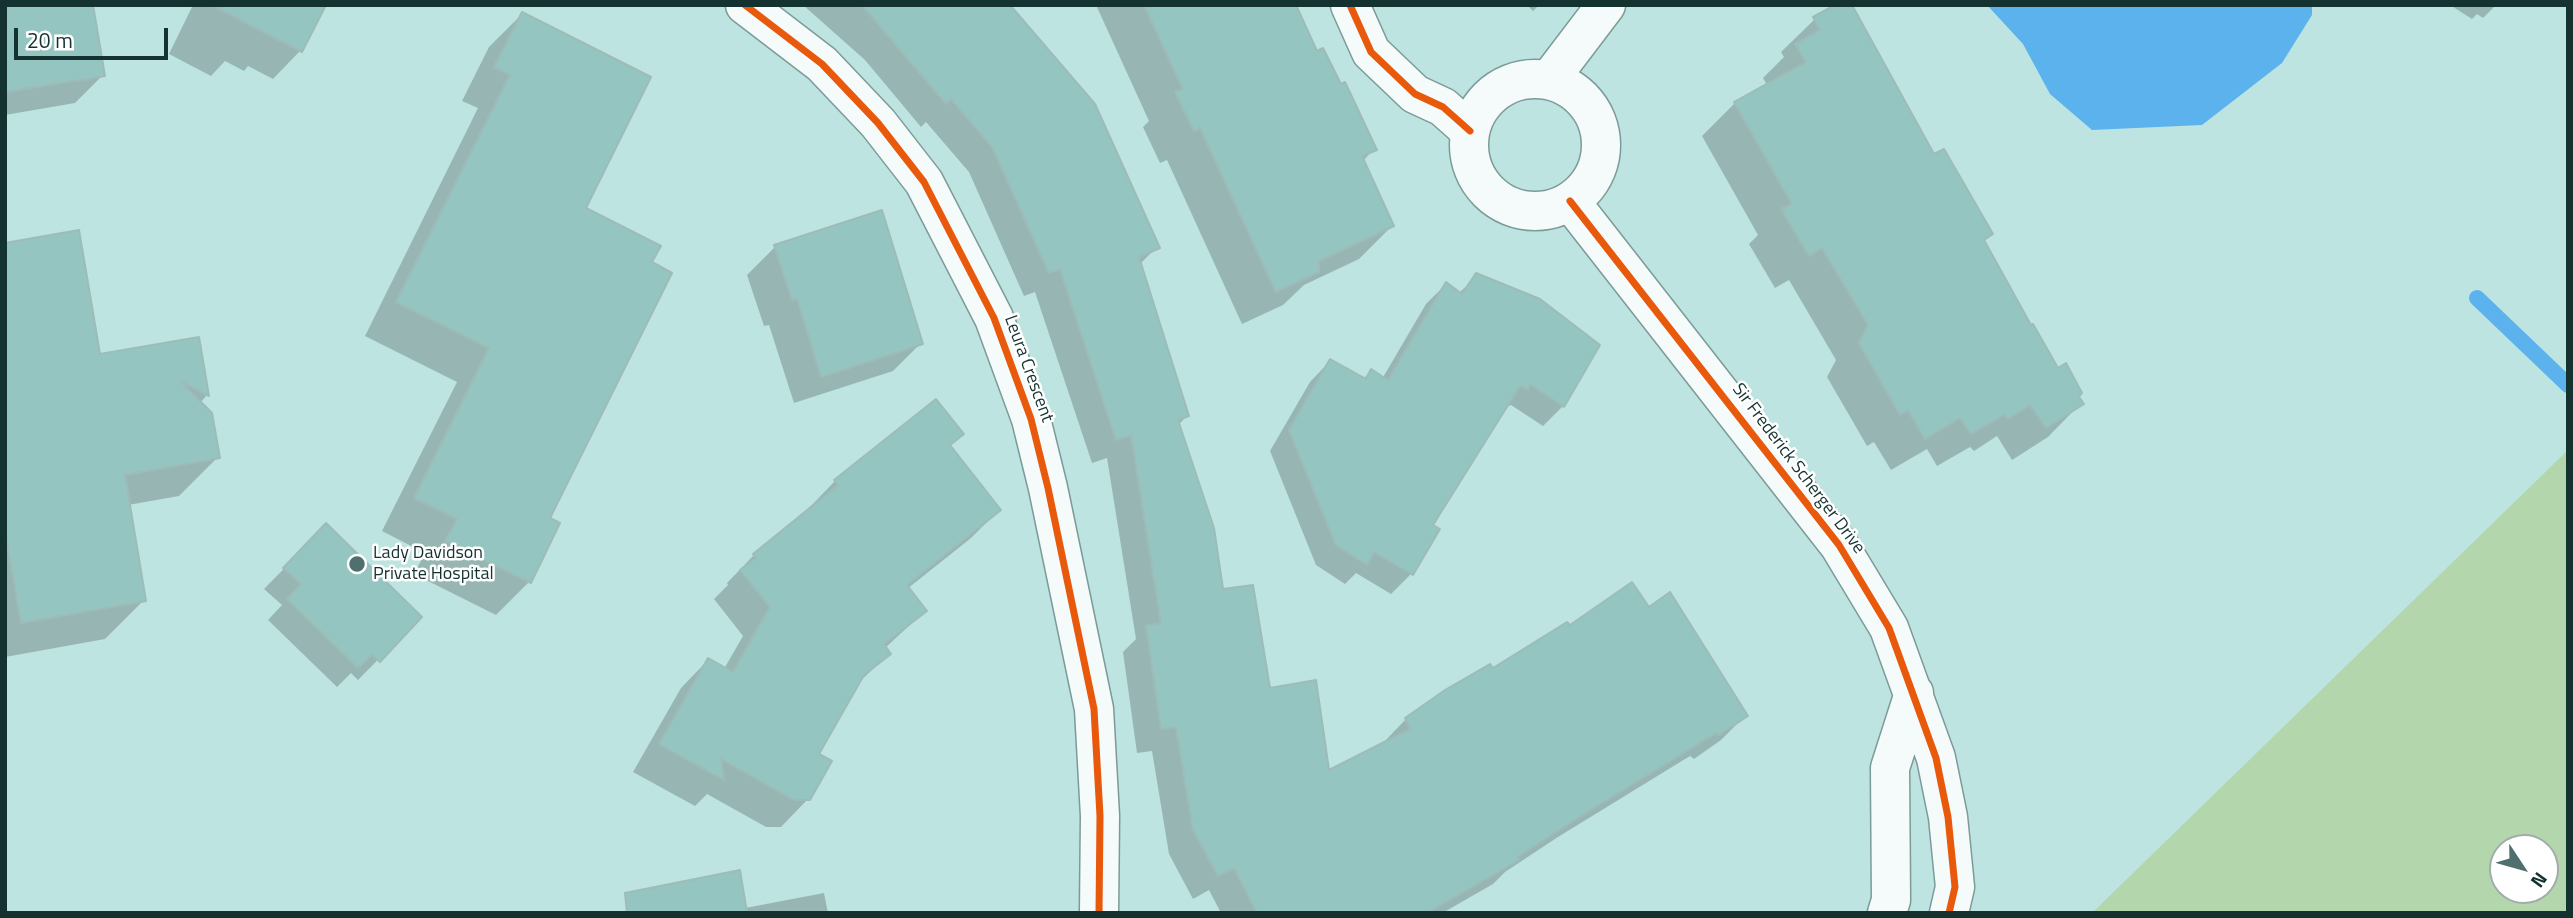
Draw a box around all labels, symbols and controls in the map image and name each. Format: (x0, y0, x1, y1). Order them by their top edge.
scale bar (18, 14, 172, 58)
text: 20 m (27, 24, 73, 56)
street label: Leura Crescent (999, 313, 1057, 425)
street label: Sir Frederick Scherger Drive (1727, 380, 1869, 558)
place label: Lady Davidson Private Hospital (373, 543, 494, 586)
marker: Lady Davidson Private Hospital (347, 554, 367, 574)
north arrow (2489, 834, 2559, 904)
text: N (2524, 867, 2555, 894)

